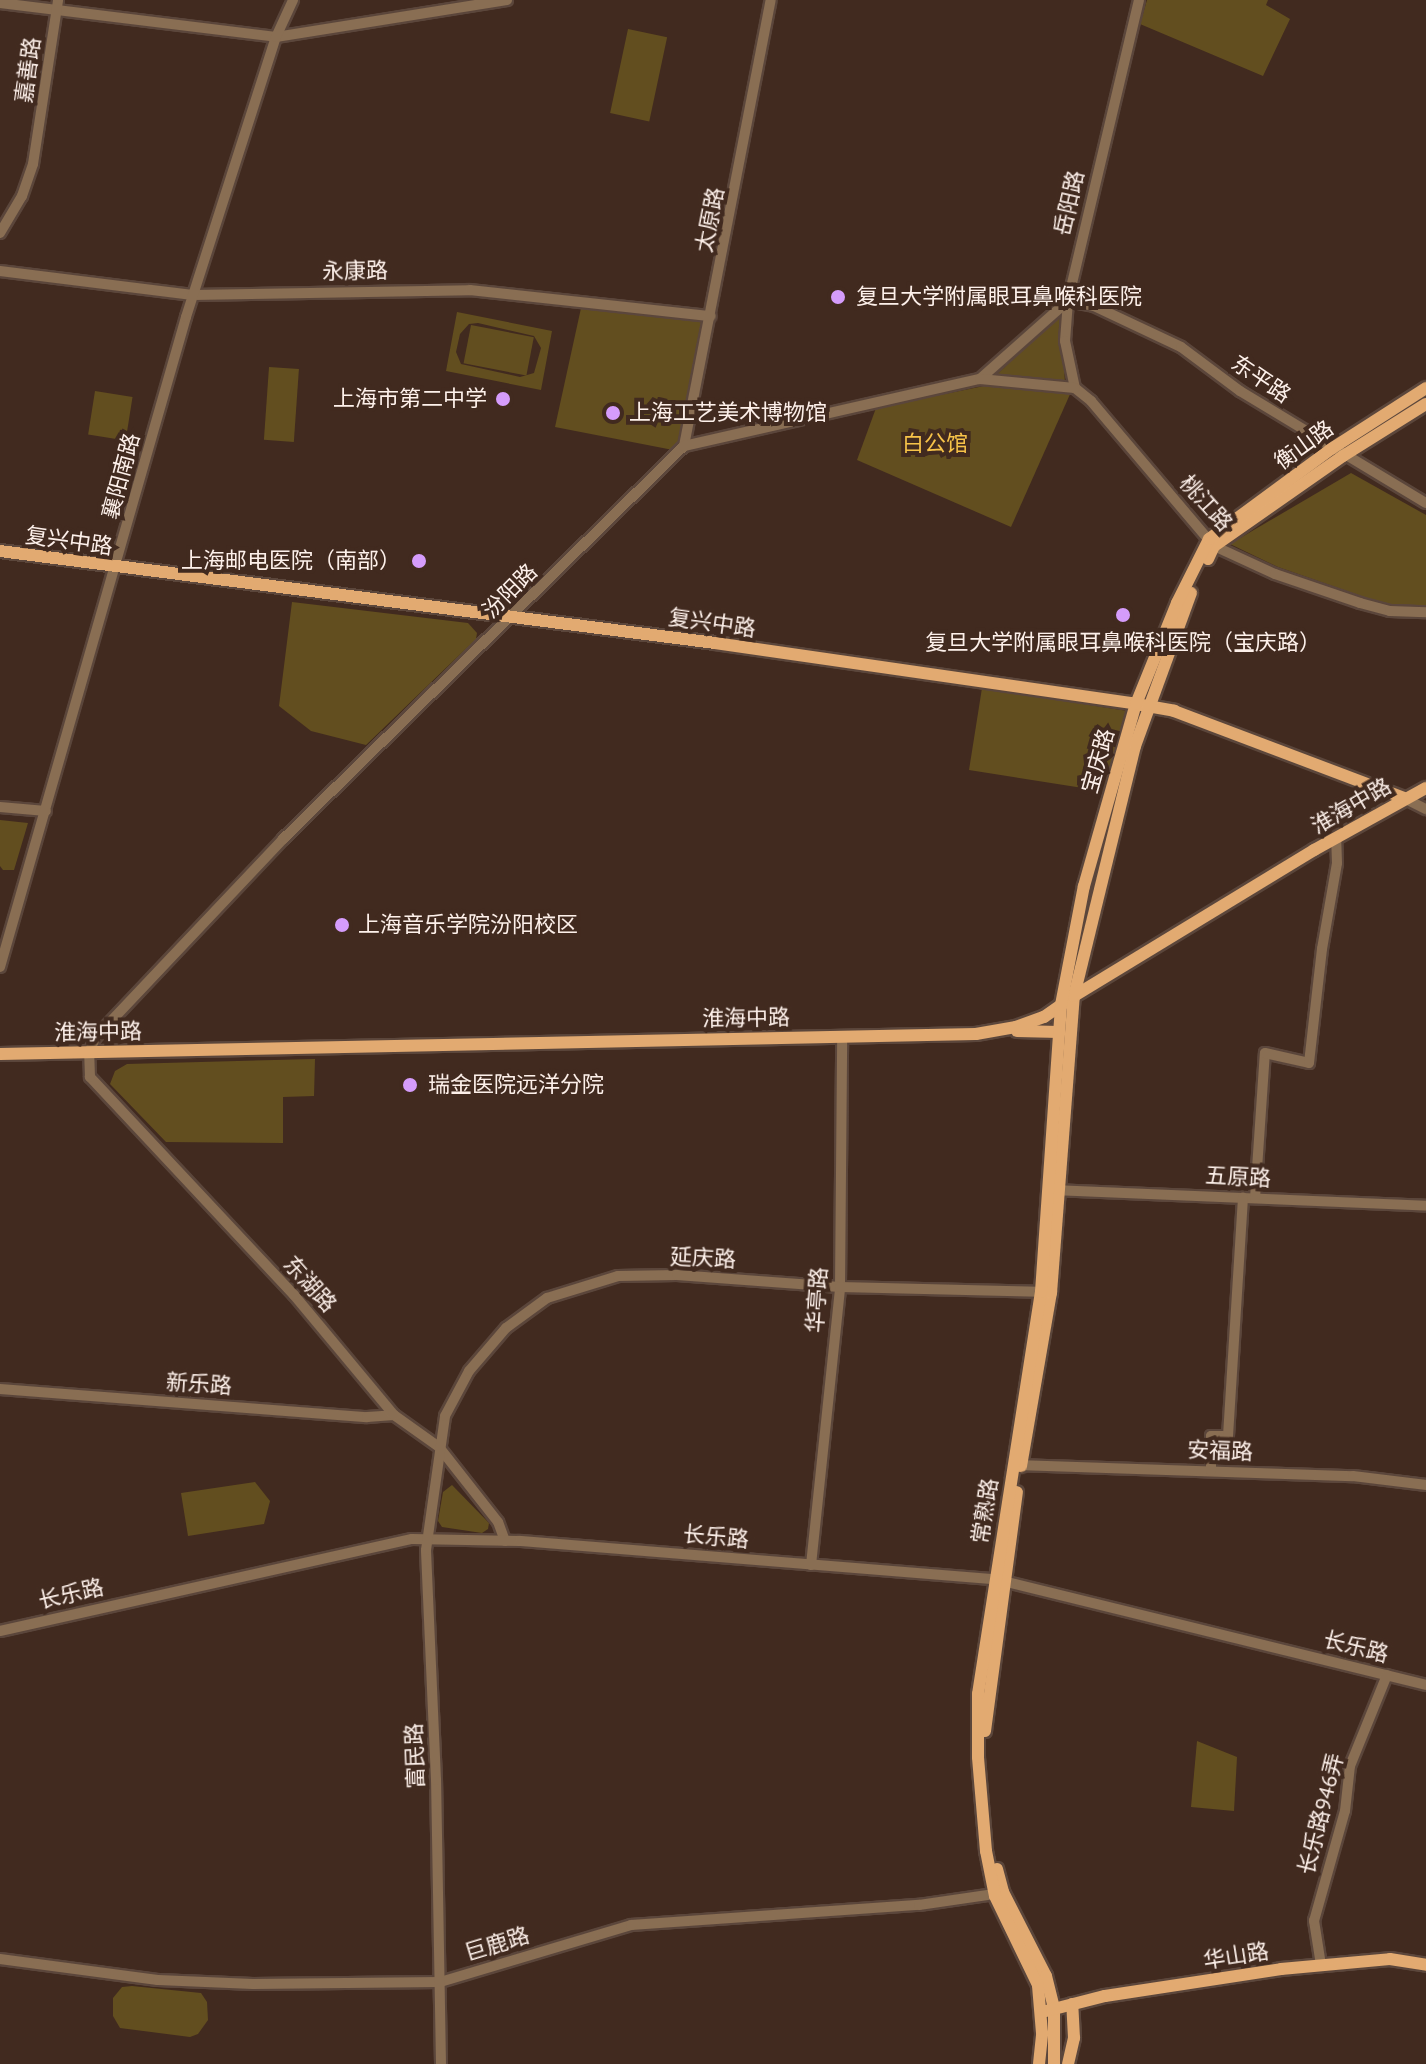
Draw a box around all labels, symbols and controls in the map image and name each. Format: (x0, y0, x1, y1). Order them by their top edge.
street label: 嘉善路 (10, 35, 46, 105)
street label: 岳阳路 (1049, 168, 1089, 238)
street label: 太原路 (691, 185, 729, 255)
street label: 永康路 (322, 257, 388, 285)
place label: 复旦大学附属眼耳鼻喉科医院 (856, 284, 1142, 310)
marker: 复旦大学附属眼耳鼻喉科医院 (827, 286, 849, 308)
street label: 东平路 (1226, 350, 1296, 408)
place label: 上海市第二中学 (333, 386, 487, 412)
marker: 上海市第二中学 (494, 390, 512, 408)
place label: 上海工艺美术博物馆 (629, 400, 827, 426)
marker: 上海工艺美术博物馆 (604, 404, 622, 422)
street label: 衡山路 (1270, 415, 1338, 475)
street label: 襄阳南路 (97, 430, 145, 522)
park label: 白公馆 (902, 431, 968, 457)
street label: 桃江路 (1174, 470, 1238, 536)
street label: 复兴中路 (24, 522, 114, 560)
place label: 上海邮电医院（南部） (181, 548, 401, 574)
marker: 上海邮电医院（南部） (408, 550, 430, 572)
street label: 汾阳路 (477, 558, 543, 624)
street label: 复兴中路 (667, 604, 757, 642)
marker: 复旦大学附属眼耳鼻喉科医院（宝庆路） (1112, 604, 1134, 626)
place label: 复旦大学附属眼耳鼻喉科医院（宝庆路） (925, 630, 1321, 656)
street label: 宝庆路 (1076, 726, 1120, 796)
street label: 淮海中路 (1306, 773, 1396, 839)
place label: 上海音乐学院汾阳校区 (358, 912, 578, 938)
marker: 上海音乐学院汾阳校区 (333, 916, 351, 934)
street label: 淮海中路 (702, 1004, 790, 1032)
street label: 淮海中路 (54, 1018, 142, 1046)
place label: 瑞金医院远洋分院 (428, 1072, 604, 1098)
marker: 瑞金医院远洋分院 (399, 1074, 421, 1096)
street label: 五原路 (1204, 1162, 1272, 1192)
street label: 延庆路 (669, 1243, 737, 1273)
street label: 东湖路 (278, 1251, 342, 1317)
street label: 华亭路 (802, 1266, 832, 1334)
street label: 新乐路 (165, 1369, 233, 1399)
street label: 安福路 (1187, 1437, 1253, 1465)
street label: 常熟路 (967, 1476, 1003, 1546)
street label: 长乐路 (682, 1521, 750, 1553)
street label: 长乐路 (36, 1574, 106, 1614)
street label: 长乐路 (1321, 1626, 1391, 1668)
street label: 富民路 (401, 1723, 429, 1789)
street label: 长乐路946弄 (1293, 1751, 1349, 1877)
street label: 巨鹿路 (462, 1922, 532, 1966)
street label: 华山路 (1201, 1938, 1271, 1974)

